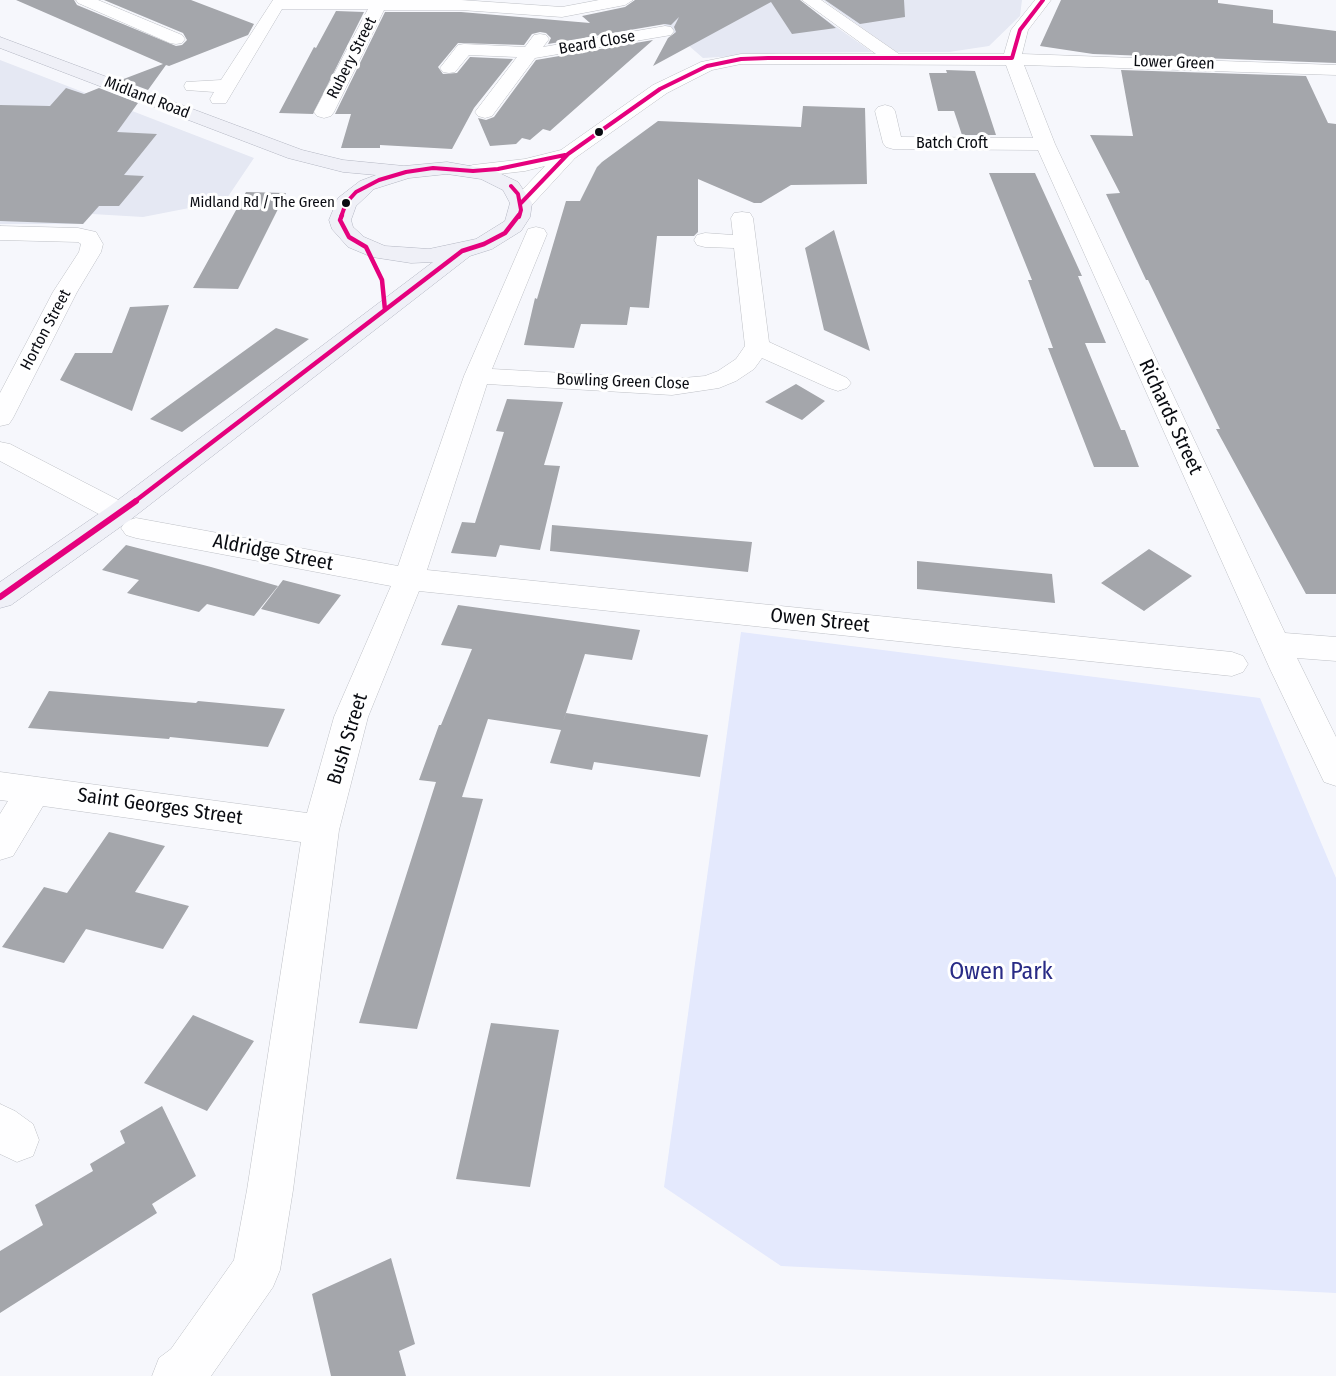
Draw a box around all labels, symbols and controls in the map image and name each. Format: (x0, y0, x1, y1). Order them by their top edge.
street label: Rubery Street (323, 14, 381, 102)
street label: Beard Close (557, 27, 637, 59)
street label: Lower Green (1133, 52, 1215, 74)
street label: Midland Road (102, 73, 192, 123)
unlabelled marker (593, 126, 605, 138)
street label: Batch Croft (916, 134, 988, 154)
place label: Midland Rd / The Green (190, 194, 335, 212)
marker: Midland Rd / The Green (340, 197, 352, 209)
street label: Horton Street (17, 286, 75, 374)
street label: Richards Street (1133, 356, 1207, 478)
street label: Bowling Green Close (556, 370, 690, 394)
street label: Aldridge Street (211, 530, 335, 576)
street label: Owen Street (769, 604, 871, 638)
street label: Bush Street (323, 690, 373, 788)
street label: Saint Georges Street (76, 784, 244, 830)
park label: Owen Park (949, 958, 1053, 986)

